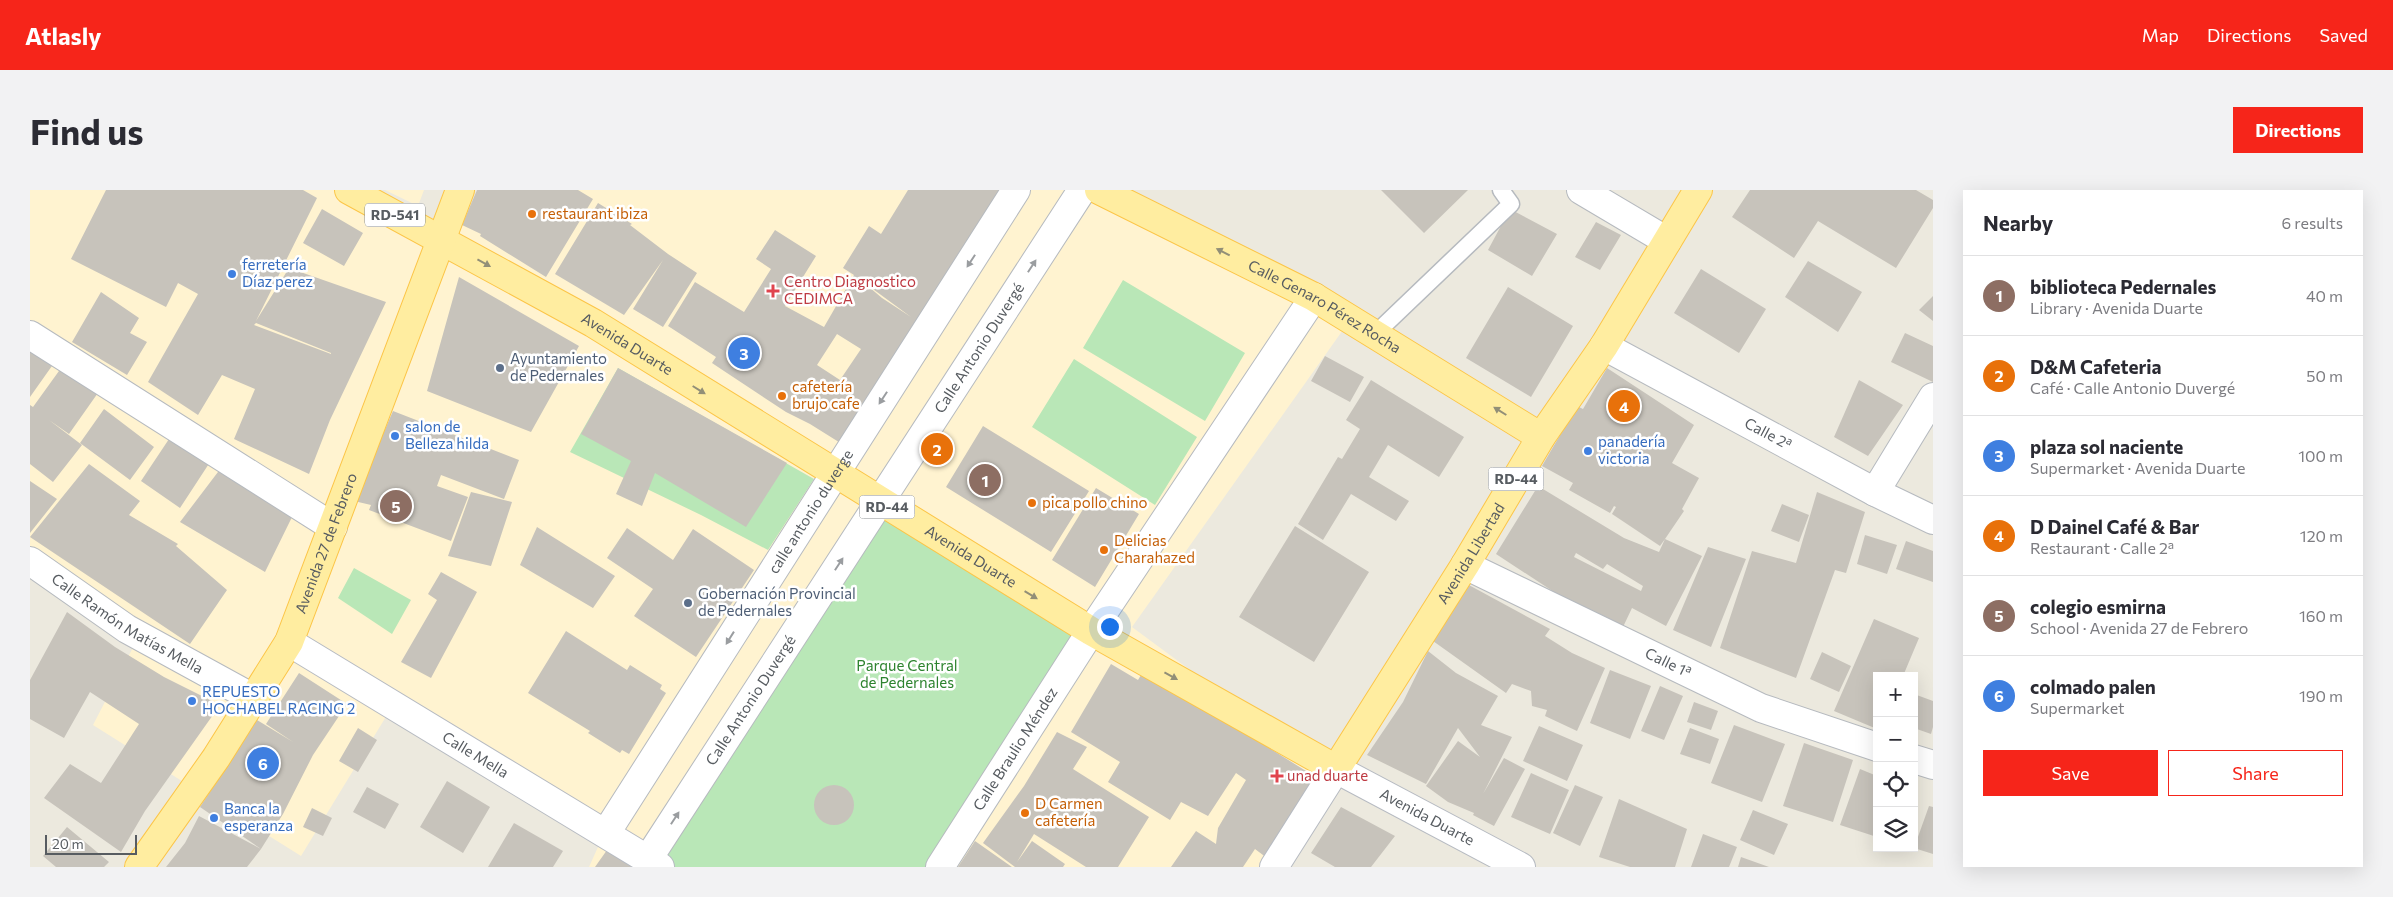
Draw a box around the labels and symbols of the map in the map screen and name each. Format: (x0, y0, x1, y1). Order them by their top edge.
road number: RD-541 (365, 204, 425, 226)
place label: restaurant ibiza (542, 204, 648, 222)
marker: restaurant ibiza (526, 208, 538, 220)
one-way arrow (1216, 248, 1230, 256)
one-way arrow (966, 254, 976, 267)
place label: ferretería Díaz perez (242, 255, 313, 290)
street label: Calle Genaro Pérez Rocha (1245, 256, 1405, 356)
one-way arrow (476, 259, 491, 267)
one-way arrow (1028, 260, 1037, 273)
marker: ferretería Díaz perez (226, 268, 238, 280)
place label: Centro Diagnostico CEDIMCA (784, 272, 916, 307)
street label: Calle Antonio Duvergé (930, 279, 1027, 416)
marker: Centro Diagnostico CEDIMCA (766, 284, 780, 298)
street label: Avenida Duarte (579, 308, 677, 378)
pin: 3 (728, 334, 760, 372)
place label: Ayuntamiento de Pedernales (510, 349, 607, 384)
marker: Ayuntamiento de Pedernales (494, 362, 506, 374)
place label: cafetería brujo cafe (792, 377, 860, 412)
one-way arrow (692, 385, 706, 394)
pin: 4 (1608, 387, 1640, 425)
marker: cafetería brujo cafe (776, 390, 788, 402)
one-way arrow (879, 391, 888, 404)
one-way arrow (1493, 407, 1506, 416)
street label: Calle 2ª (1742, 413, 1795, 453)
place label: salon de Belleza hilda (405, 417, 489, 452)
marker: salon de Belleza hilda (389, 430, 401, 442)
pin: 2 (921, 430, 953, 468)
place label: panadería victoria (1598, 432, 1665, 467)
marker: panadería victoria (1582, 445, 1594, 457)
street label: calle antonio duverge (764, 446, 856, 577)
pin: 1 (969, 461, 1001, 499)
road number: RD-44 (1488, 468, 1544, 490)
street label: Avenida 27 de Febrero (291, 470, 360, 616)
pin: 5 (380, 487, 412, 525)
place label: pica pollo chino (1042, 493, 1148, 511)
road number: RD-44 (860, 496, 914, 518)
marker: pica pollo chino (1026, 497, 1038, 509)
street label: Avenida Libertad (1433, 499, 1508, 607)
street label: Avenida Duarte (922, 521, 1020, 591)
place label: Delicias Charahazed (1114, 531, 1195, 566)
marker: Delicias Charahazed (1098, 544, 1110, 556)
one-way arrow (834, 558, 844, 571)
street label: Calle Ramón Matías Mella (49, 569, 207, 677)
place label: Gobernación Provincial de Pedernales (698, 584, 856, 619)
one-way arrow (1024, 590, 1037, 599)
marker: Gobernación Provincial de Pedernales (682, 597, 694, 609)
your location (1097, 614, 1123, 640)
street label: Calle Antonio Duvergé (701, 631, 799, 768)
one-way arrow (726, 631, 735, 645)
street label: Calle 1ª (1643, 643, 1694, 681)
park label: Parque Central de Pedernales (856, 656, 958, 691)
one-way arrow (1165, 672, 1178, 681)
place label: REPUESTO HOCHABEL RACING 2 (202, 682, 355, 717)
street label: Calle Braulio Méndez (969, 684, 1061, 814)
marker: REPUESTO HOCHABEL RACING 2 (186, 695, 198, 707)
street label: Calle Mella (439, 727, 512, 781)
pin: 6 (247, 744, 279, 782)
place label: unad duarte (1287, 766, 1368, 784)
marker: unad duarte (1271, 770, 1283, 782)
street label: Avenida Duarte (1377, 784, 1478, 849)
place label: D Carmen cafetería (1035, 794, 1103, 829)
place label: Banca la esperanza (224, 799, 293, 834)
marker: D Carmen cafetería (1019, 807, 1031, 819)
marker: Banca la esperanza (208, 812, 220, 824)
one-way arrow (670, 812, 680, 825)
scale bar (45, 832, 138, 855)

